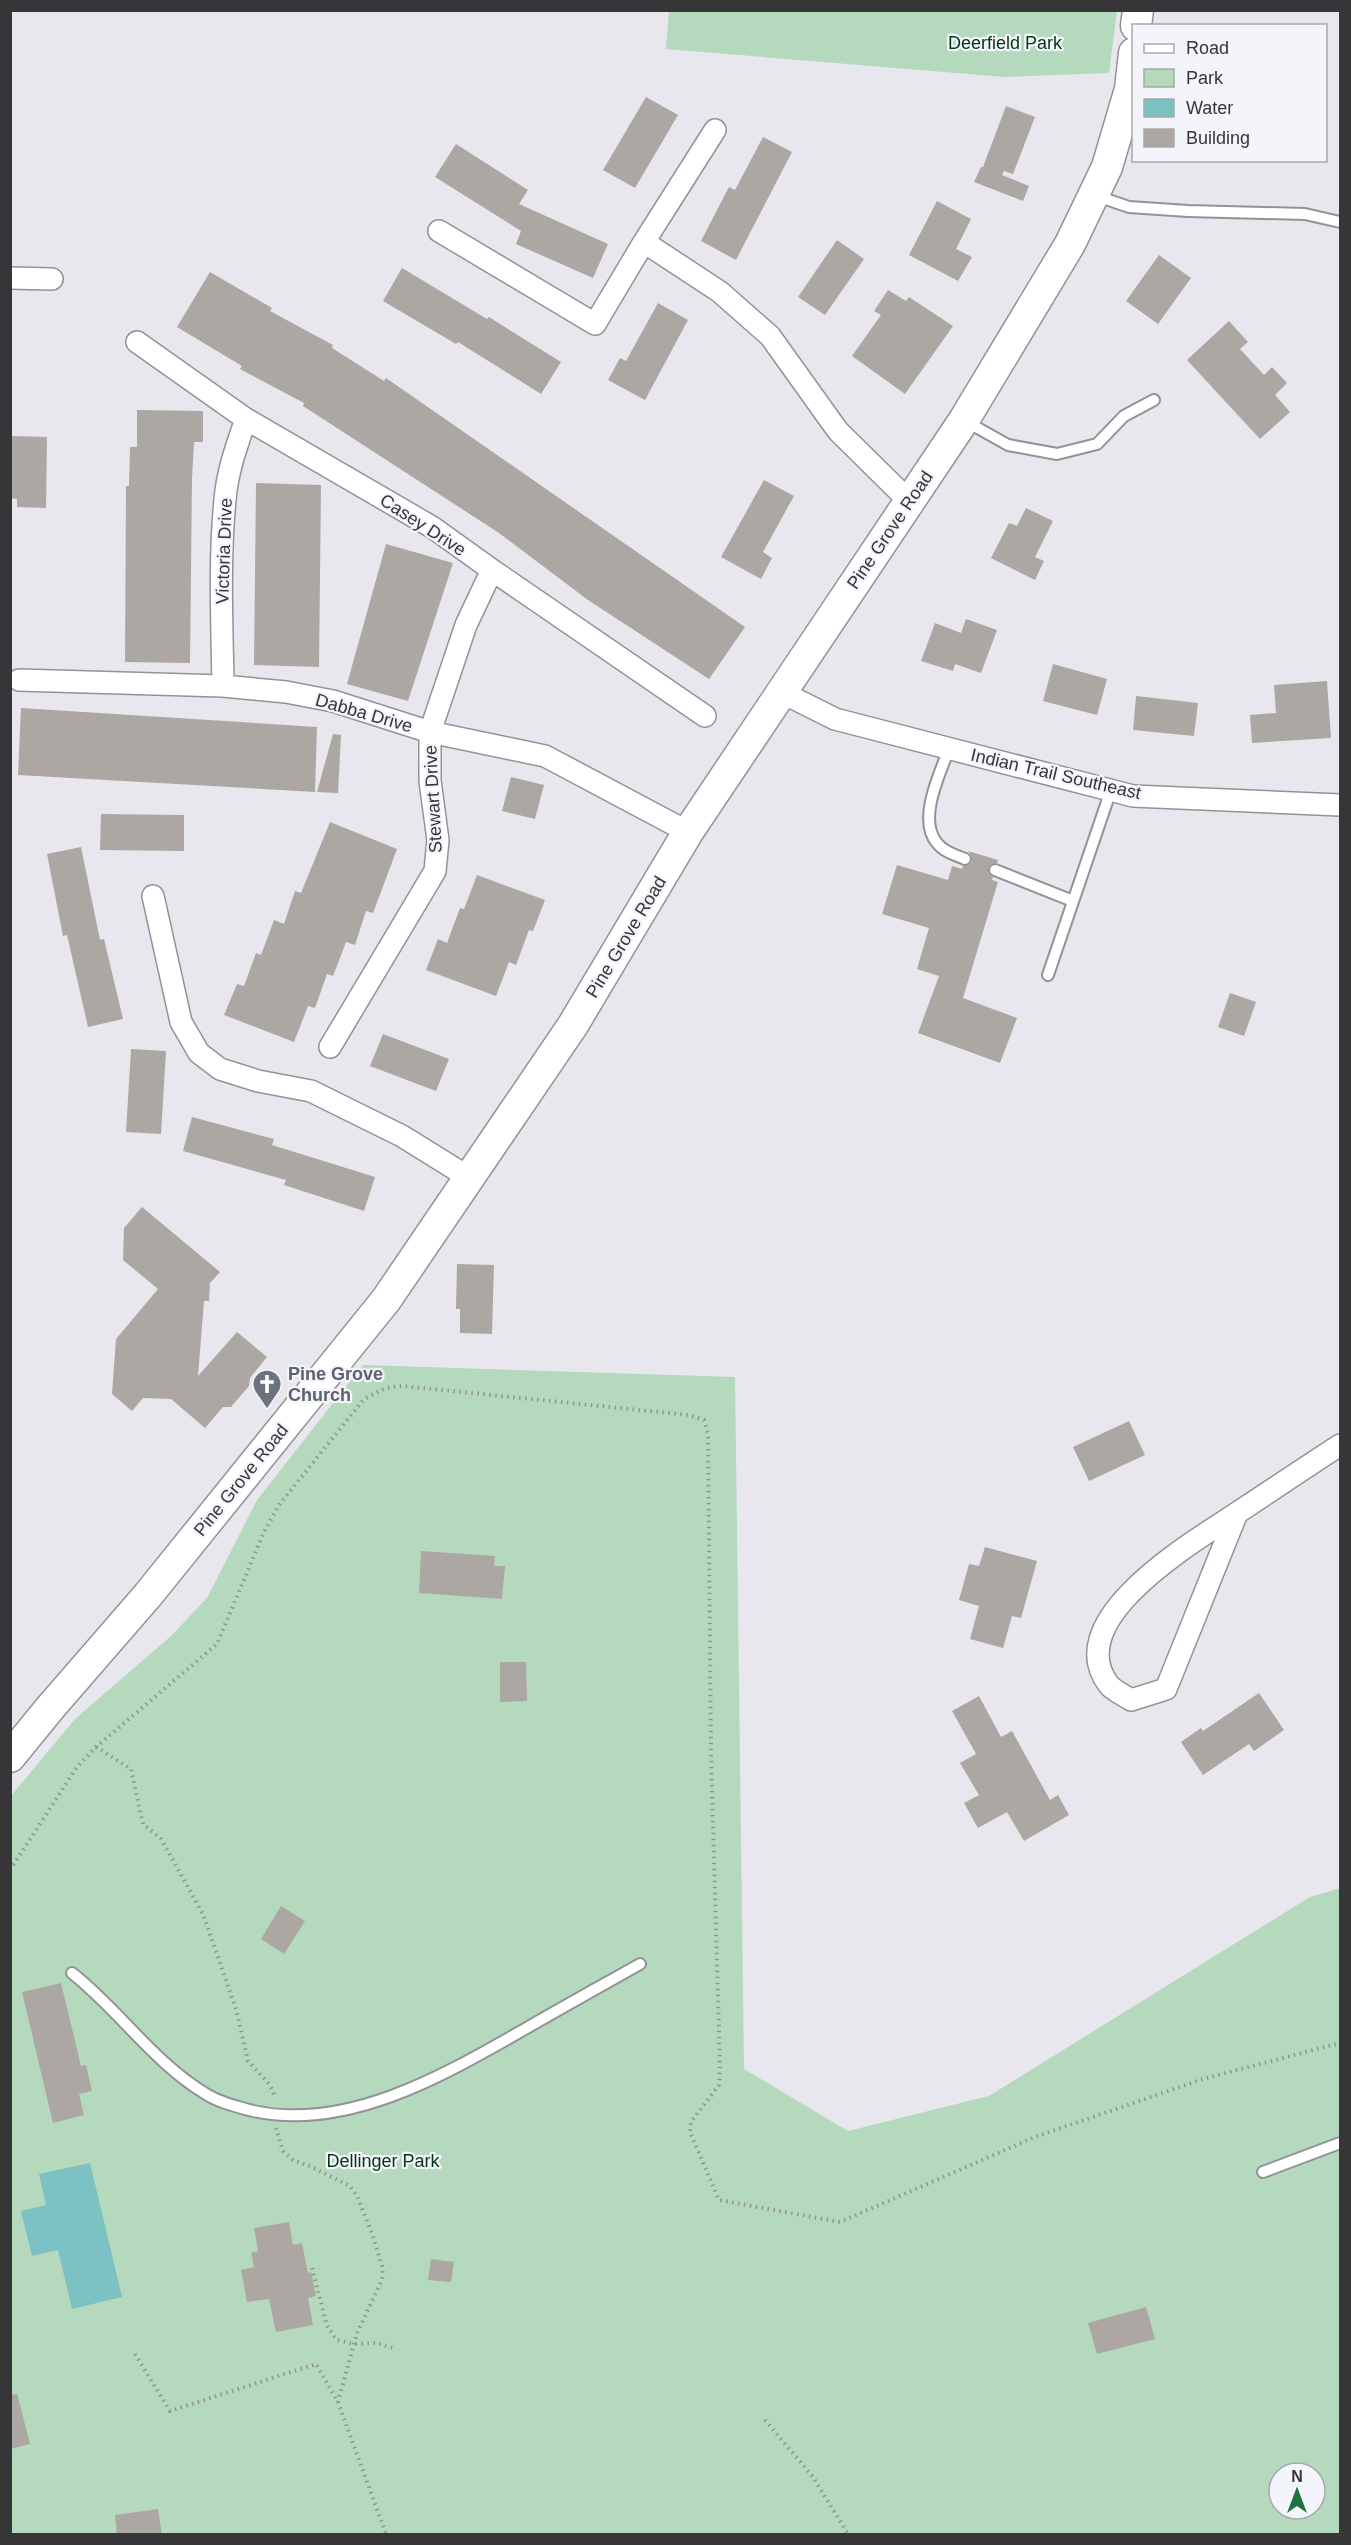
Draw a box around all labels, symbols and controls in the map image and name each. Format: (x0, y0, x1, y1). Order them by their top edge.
legend (1132, 24, 1327, 162)
park label: Deerfield Park (948, 33, 1063, 53)
text: Road (1186, 38, 1229, 58)
text: Park (1186, 68, 1224, 88)
text: Water (1186, 98, 1233, 118)
text: Building (1186, 128, 1250, 148)
street label: Pine Grove Road (843, 467, 937, 593)
street label: Casey Drive (376, 490, 470, 560)
street label: Victoria Drive (212, 497, 236, 605)
street label: Dabba Drive (313, 690, 415, 736)
street label: Stewart Drive (420, 745, 446, 853)
street label: Indian Trail Southeast (969, 745, 1143, 803)
street label: Pine Grove Road (582, 873, 670, 1001)
place label: Pine Grove Church (288, 1364, 383, 1405)
church icon: Pine Grove Church (251, 1368, 283, 1410)
street label: Pine Grove Road (190, 1420, 292, 1540)
park label: Dellinger Park (326, 2151, 441, 2171)
north arrow (1267, 2461, 1327, 2521)
text: N (1291, 2468, 1303, 2485)

